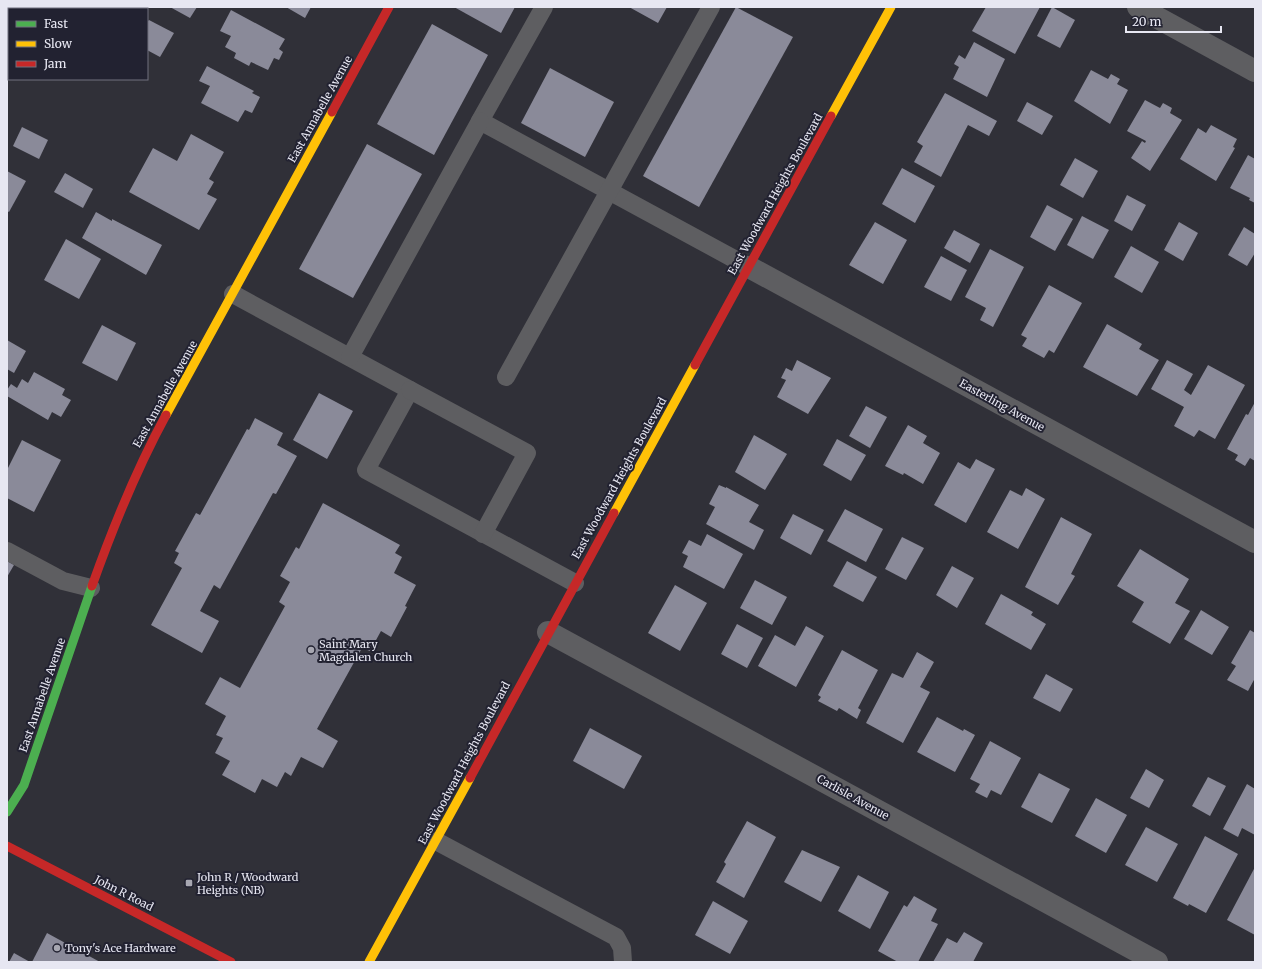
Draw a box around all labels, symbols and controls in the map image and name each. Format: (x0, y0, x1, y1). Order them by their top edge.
legend (8, 8, 148, 80)
scale bar (1126, 8, 1221, 34)
text: 20 m (1132, 14, 1161, 29)
text: Fast (44, 16, 68, 31)
text: Slow (44, 36, 73, 51)
street label: East Annabelle Avenue (285, 53, 355, 165)
text: Jam (43, 56, 67, 71)
street label: East Woodward Heights Boulevard (725, 111, 825, 277)
street label: East Annabelle Avenue (130, 338, 200, 450)
street label: Easterling Avenue (957, 376, 1047, 434)
street label: East Woodward Heights Boulevard (569, 395, 669, 561)
street label: East Annabelle Avenue (16, 636, 68, 754)
place label: Saint Mary Magdalen Church (319, 637, 413, 664)
marker: Saint Mary Magdalen Church (306, 645, 316, 655)
street label: East Woodward Heights Boulevard (415, 679, 513, 847)
street label: Carlisle Avenue (814, 771, 892, 823)
place label: John R / Woodward Heights (NB) (196, 870, 299, 897)
street label: John R Road (91, 872, 156, 914)
marker: John R / Woodward Heights (NB) (184, 878, 194, 888)
place label: Tony's Ace Hardware (65, 941, 176, 955)
marker: Tony's Ace Hardware (52, 943, 62, 953)

